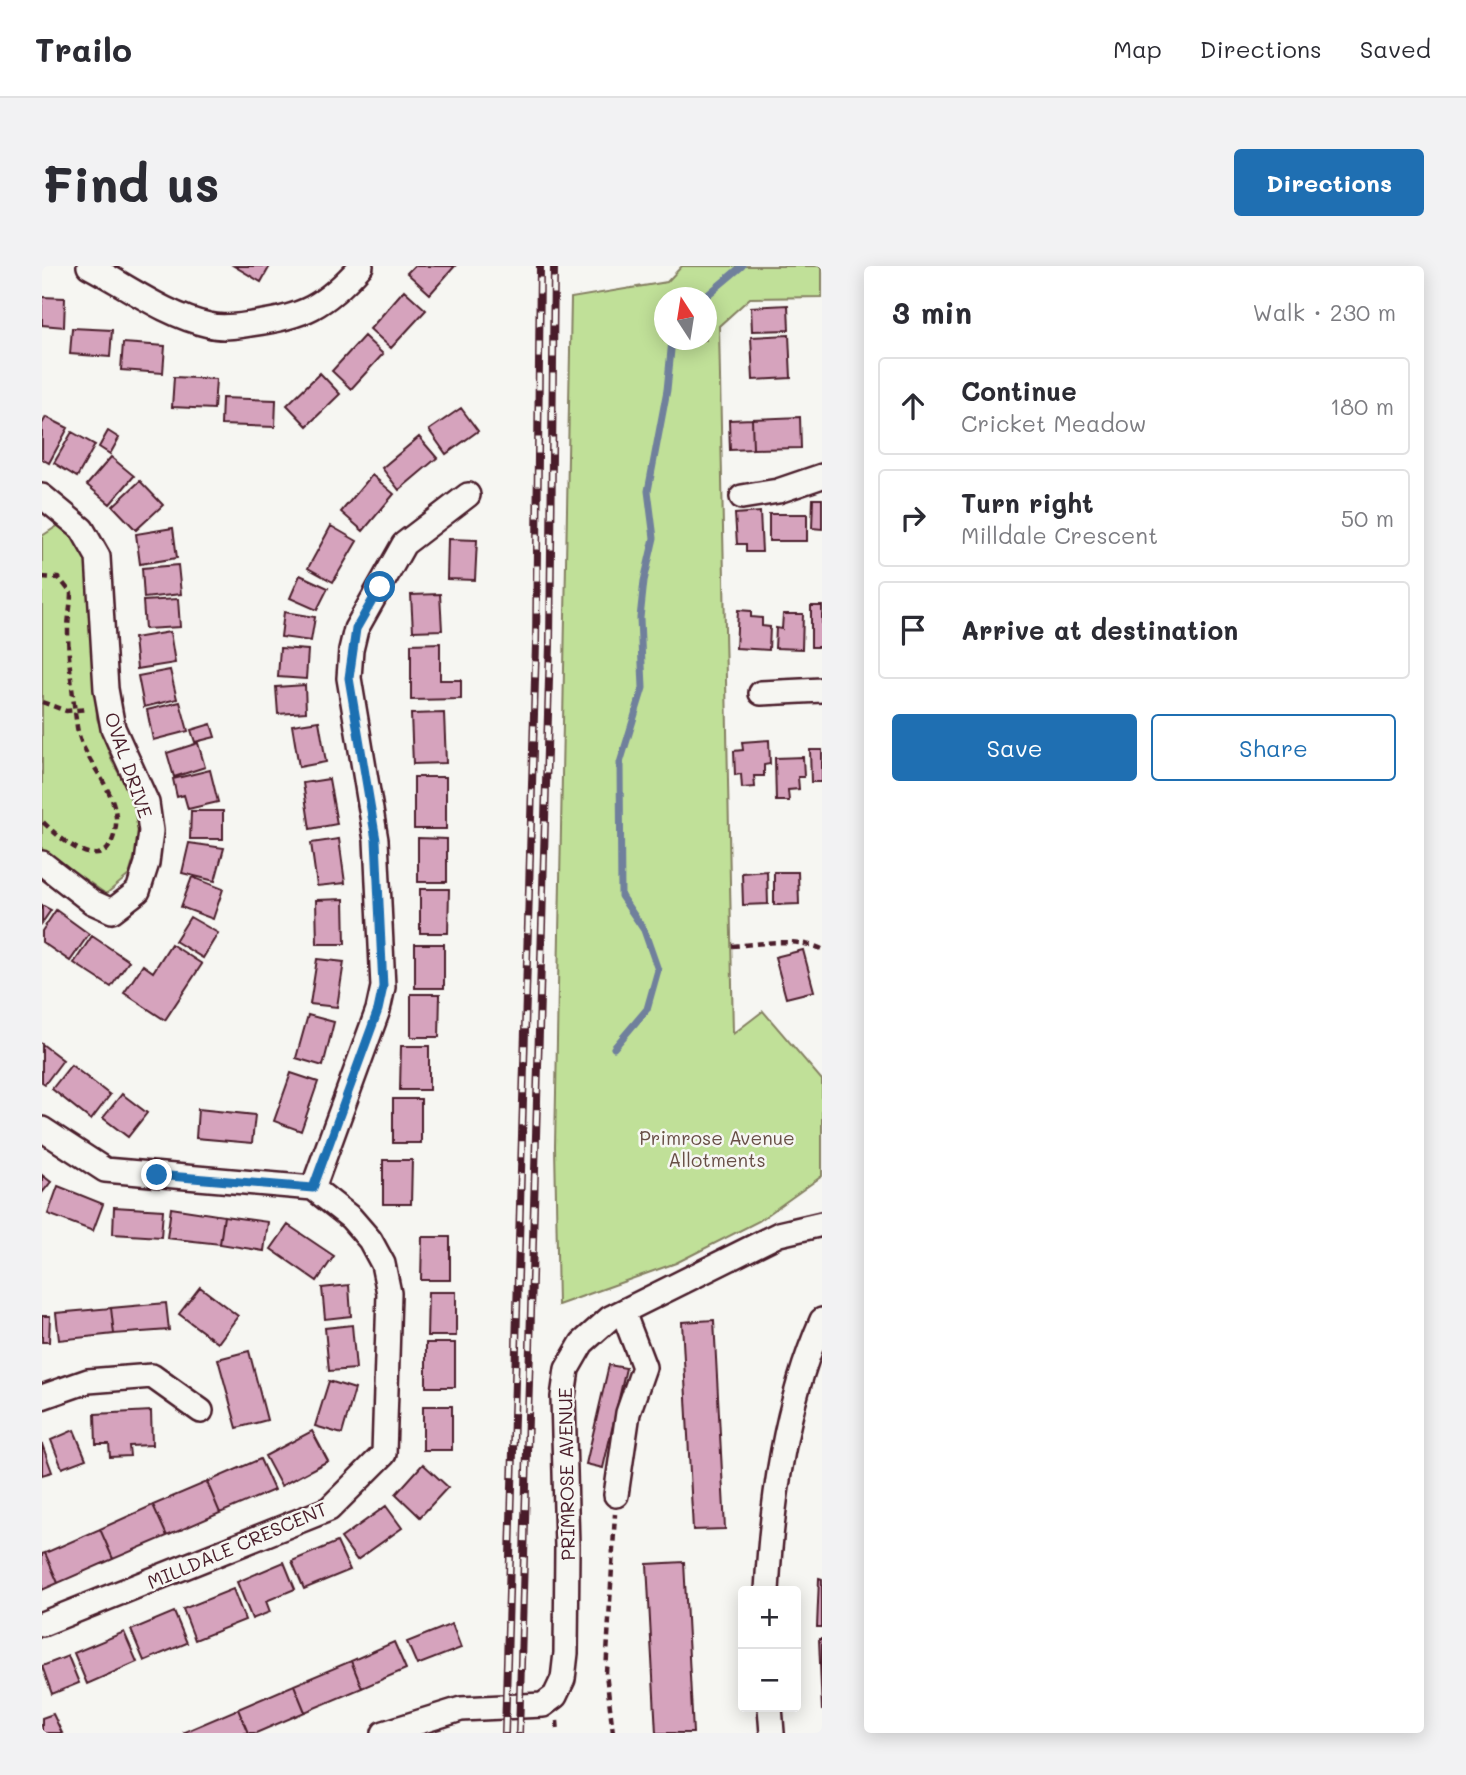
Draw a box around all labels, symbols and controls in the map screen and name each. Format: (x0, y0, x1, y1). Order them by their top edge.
text: Trailo (35, 27, 132, 70)
text: Map (1113, 33, 1162, 64)
text: Directions (1200, 33, 1322, 64)
text: Saved (1360, 33, 1431, 64)
button: Directions (1234, 149, 1424, 216)
text: Find us (42, 151, 220, 214)
north arrow (654, 287, 717, 350)
text: 3 min (892, 292, 972, 332)
text: Walk · 230 m (1253, 297, 1396, 327)
text: Continue (961, 374, 1077, 408)
icon: ahead (894, 387, 932, 425)
text: 180 m (1330, 391, 1394, 421)
text: Cricket Meadow (961, 408, 1146, 438)
text: Turn right (961, 486, 1094, 520)
icon: right (894, 499, 932, 537)
text: 50 m (1341, 503, 1394, 533)
text: Milldale Crescent (961, 520, 1158, 550)
route start (364, 571, 395, 602)
icon: arrive (894, 611, 932, 649)
text: Arrive at destination (961, 613, 1238, 647)
street label: OVAL DRIVE (99, 709, 159, 821)
button: Save (892, 714, 1137, 781)
button: Share (1151, 714, 1396, 781)
park label: Primrose Avenue Allotments (639, 1125, 795, 1172)
route end (141, 1159, 172, 1190)
street label: PRIMROSE AVENUE (552, 1387, 580, 1561)
street label: MILLDALE CRESCENT (143, 1496, 331, 1594)
map controls (738, 1586, 801, 1712)
button: + (738, 1586, 801, 1649)
button: − (738, 1649, 801, 1712)

